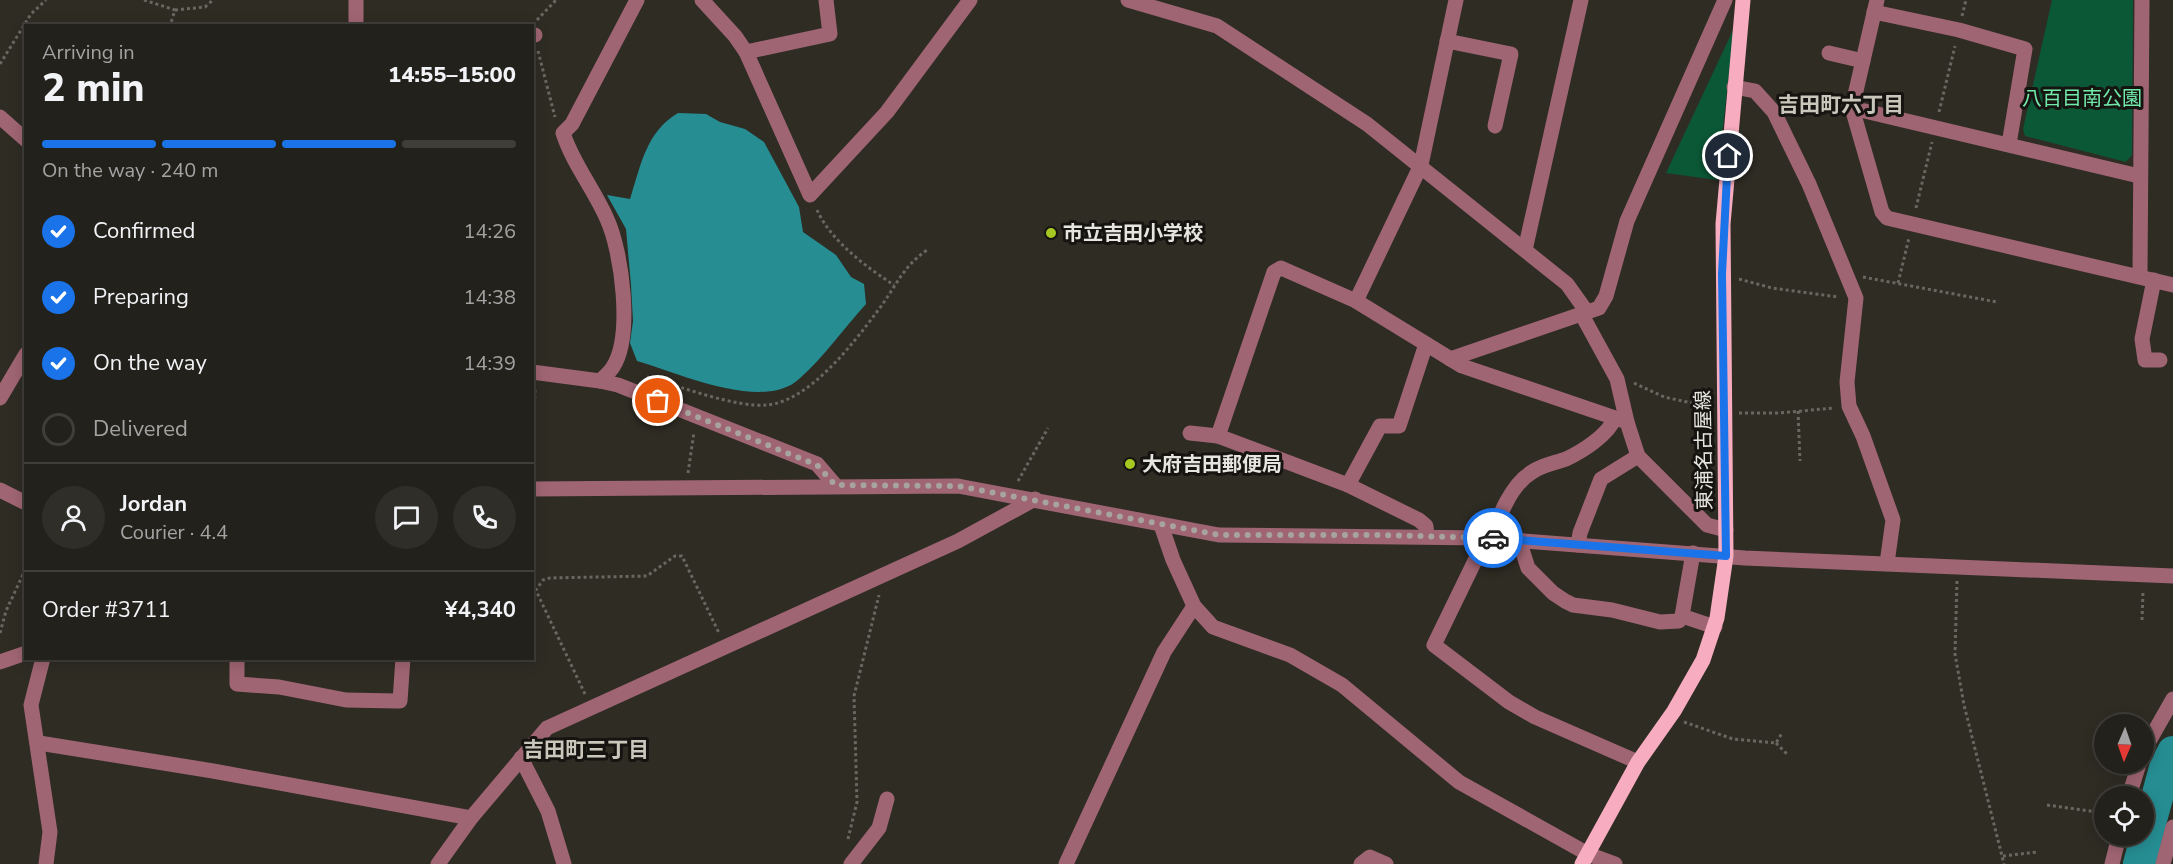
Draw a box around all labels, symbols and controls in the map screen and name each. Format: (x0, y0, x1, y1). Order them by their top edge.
text: Arriving in (42, 39, 135, 66)
text: 14:55–15:00 (388, 60, 516, 90)
text: 2 min (42, 62, 145, 115)
park label: 八百目南公園 (2022, 85, 2142, 112)
district label: 吉田町六丁目 (1778, 91, 1904, 119)
pin (1702, 130, 1753, 181)
icon: home (1711, 139, 1744, 172)
text: On the way · 240 m (42, 157, 218, 184)
icon: check (42, 215, 75, 248)
text: Confirmed (93, 216, 195, 246)
text: 14:26 (463, 218, 516, 245)
place label: 市立吉田小学校 (1063, 220, 1203, 247)
marker: 市立吉田小学校 (1044, 226, 1058, 240)
icon: check (42, 281, 75, 314)
text: Preparing (93, 282, 189, 312)
text: 14:38 (463, 284, 516, 311)
icon: check (42, 347, 75, 380)
text: On the way (93, 348, 207, 378)
text: 14:39 (463, 350, 516, 377)
pin (632, 375, 683, 426)
icon: bag (641, 384, 674, 417)
street label: 東浦名古屋線 (1689, 390, 1719, 510)
text: Delivered (93, 414, 188, 444)
place label: 大府吉田郵便局 (1142, 451, 1282, 478)
marker: 大府吉田郵便局 (1123, 457, 1137, 471)
button: person (42, 486, 105, 549)
button: chat (375, 486, 438, 549)
button: phone (453, 486, 516, 549)
text: Jordan (120, 489, 187, 519)
courier (1463, 508, 1523, 568)
text: Courier · 4.4 (120, 519, 228, 546)
icon: car (1477, 522, 1510, 555)
text: Order #3711 (42, 595, 171, 625)
text: ¥4,340 (445, 595, 516, 625)
north arrow (2094, 714, 2154, 774)
map controls (2094, 714, 2154, 846)
district label: 吉田町三丁目 (523, 736, 649, 764)
button: locate (2094, 786, 2154, 846)

